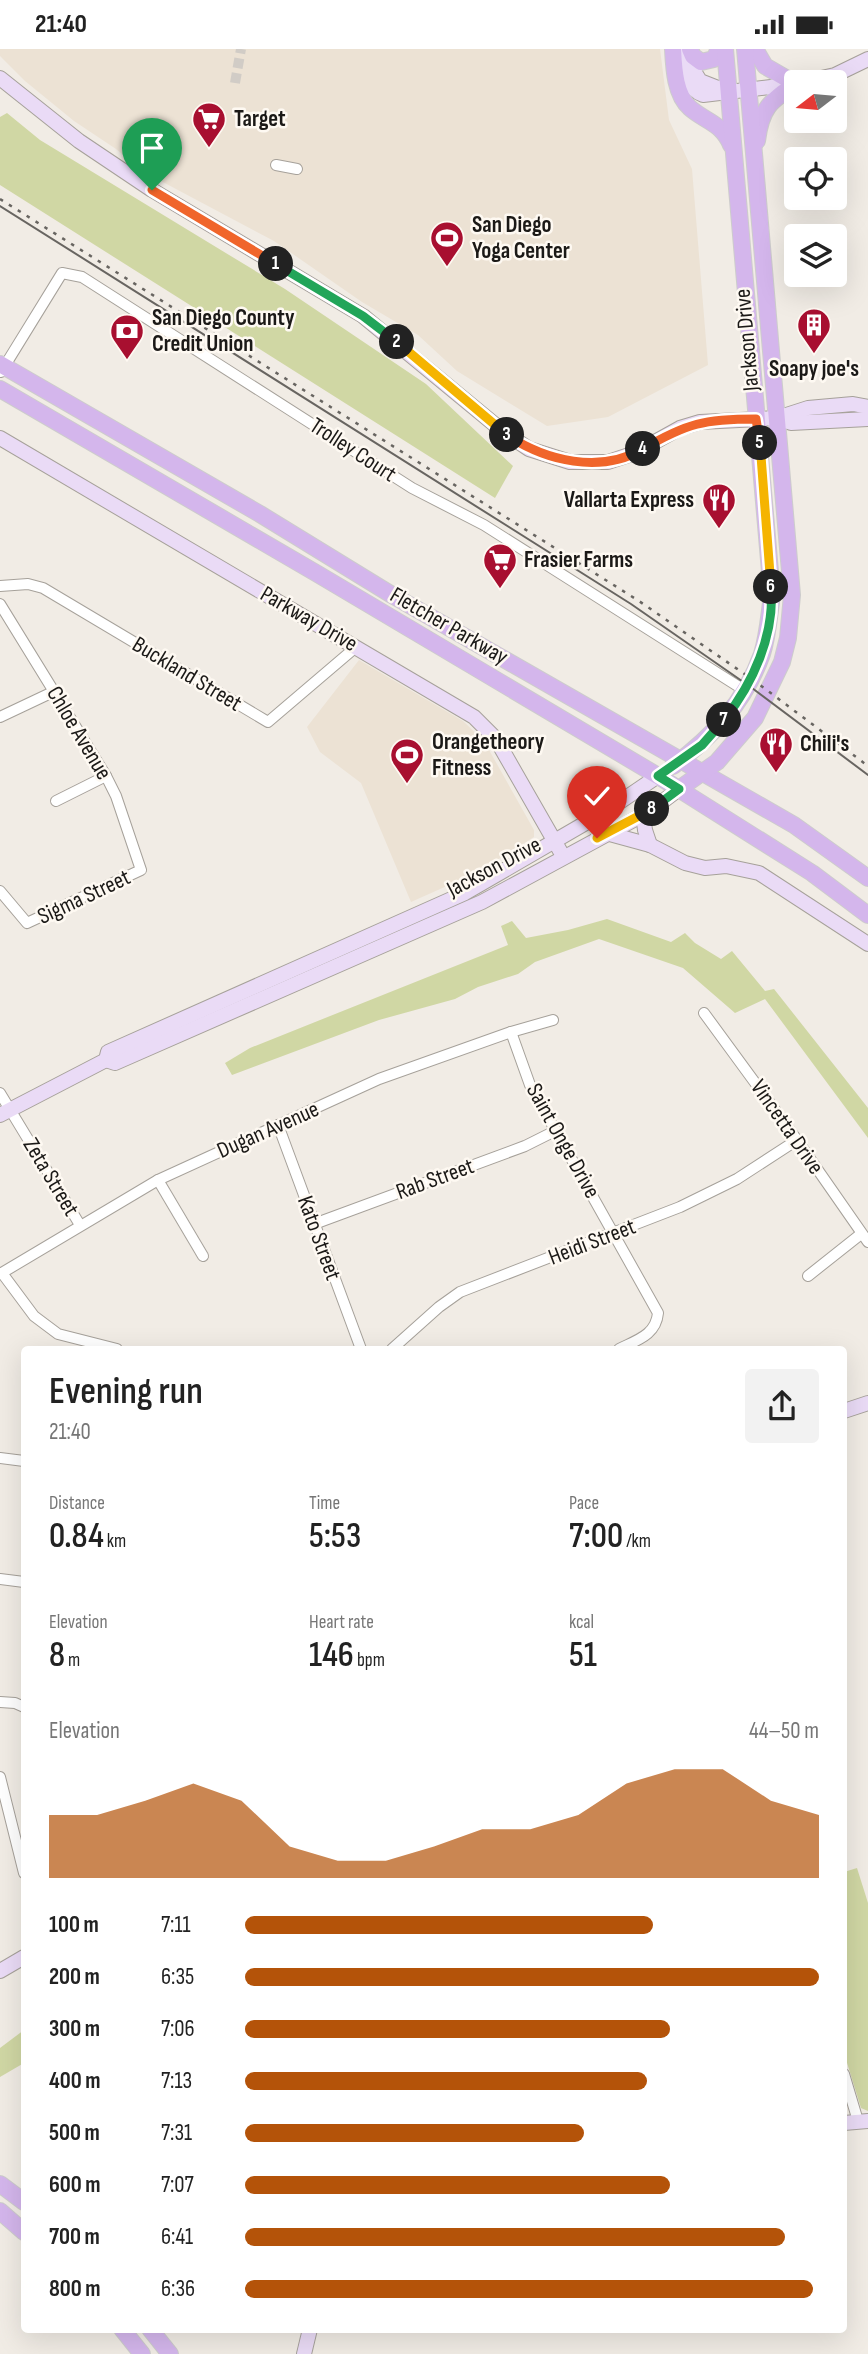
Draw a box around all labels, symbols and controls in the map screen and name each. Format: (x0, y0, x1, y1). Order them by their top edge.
text: 21:40 (35, 9, 87, 40)
north arrow (784, 70, 847, 133)
map controls (784, 70, 847, 287)
supermarket icon: Target (190, 100, 228, 149)
place label: Target (234, 105, 286, 133)
pin (122, 118, 182, 190)
icon: arrive (133, 129, 171, 167)
button: locate (784, 147, 847, 210)
place label: San Diego Yoga Center (472, 211, 570, 265)
sports icon: San Diego Yoga Center (428, 219, 466, 268)
button: layers (784, 224, 847, 287)
pin: 1 (258, 247, 294, 281)
text: 1 (272, 252, 279, 275)
street label: Jackson Drive (729, 288, 766, 393)
place label: San Diego County Credit Union (152, 304, 295, 358)
building icon: Soapy joe's (795, 306, 833, 355)
bank icon: San Diego County Credit Union (108, 312, 146, 361)
pin: 2 (380, 325, 414, 359)
text: 2 (392, 330, 401, 353)
place label: Soapy joe's (769, 355, 859, 383)
street label: Trolley Court (304, 412, 402, 488)
pin: 3 (490, 417, 524, 453)
text: 3 (502, 423, 511, 446)
pin: 5 (742, 425, 778, 461)
pin: 4 (626, 431, 660, 467)
text: 5 (755, 431, 764, 454)
text: 4 (638, 437, 647, 460)
restaurant icon: Vallarta Express (700, 481, 738, 530)
place label: Vallarta Express (564, 486, 694, 514)
supermarket icon: Frasier Farms (481, 541, 519, 590)
place label: Frasier Farms (524, 546, 633, 574)
pin: 6 (754, 569, 788, 605)
text: 6 (766, 575, 775, 598)
street label: Parkway Drive (255, 580, 363, 658)
street label: Fletcher Parkway (385, 581, 513, 671)
street label: Buckland Street (127, 630, 247, 718)
street label: Chloe Avenue (40, 681, 118, 785)
pin: 7 (706, 703, 742, 737)
text: 7 (719, 708, 728, 731)
restaurant icon: Chili's (757, 725, 795, 774)
place label: Orangetheory Fitness (432, 728, 545, 782)
place label: Chili's (800, 730, 849, 758)
sports icon: Orangetheory Fitness (388, 736, 426, 785)
pin (567, 766, 627, 838)
icon: check (578, 777, 616, 815)
pin: 8 (634, 791, 670, 827)
text: 8 (647, 797, 656, 820)
street label: Jackson Drive (441, 831, 546, 904)
street label: Sigma Street (33, 863, 135, 931)
street label: Vincetta Drive (744, 1074, 830, 1180)
street label: Saint Onge Drive (520, 1079, 606, 1203)
street label: Dugan Avenue (213, 1095, 323, 1165)
street label: Zeta Street (17, 1133, 85, 1221)
street label: Rab Street (392, 1152, 478, 1206)
street label: Kato Street (291, 1192, 347, 1284)
street label: Heidi Street (544, 1213, 640, 1271)
text: Evening run (49, 1369, 203, 1414)
button: share (745, 1369, 819, 1443)
text: 21:40 (49, 1418, 91, 1446)
text: Distance (49, 1492, 105, 1515)
text: Time (309, 1492, 340, 1515)
text: Pace (569, 1492, 599, 1515)
text: 0.84 (49, 1515, 104, 1558)
text: 5:53 (309, 1515, 361, 1558)
text: 7:00 (569, 1515, 623, 1558)
text: km (104, 1530, 126, 1553)
text: /km (623, 1530, 651, 1553)
text: Elevation (49, 1611, 108, 1634)
text: Heart rate (309, 1611, 374, 1634)
text: kcal (569, 1611, 594, 1634)
text: 8 (49, 1634, 65, 1677)
text: 146 (309, 1634, 354, 1677)
text: 51 (569, 1634, 597, 1677)
text: m (65, 1649, 80, 1672)
text: bpm (354, 1649, 385, 1672)
text: Elevation (49, 1717, 120, 1745)
text: 44–50 m (749, 1717, 819, 1745)
text: 100 m (49, 1911, 99, 1939)
text: 7:11 (161, 1911, 191, 1939)
text: 200 m (49, 1963, 100, 1991)
text: 6:35 (161, 1963, 194, 1991)
text: 300 m (49, 2015, 100, 2043)
text: 7:06 (161, 2015, 195, 2043)
text: 400 m (49, 2067, 100, 2095)
text: 7:13 (161, 2067, 192, 2095)
text: 500 m (49, 2119, 100, 2147)
text: 7:31 (161, 2119, 192, 2147)
text: 600 m (49, 2171, 101, 2199)
text: 7:07 (161, 2171, 194, 2199)
text: 700 m (49, 2223, 100, 2251)
text: 6:41 (161, 2223, 193, 2251)
text: 800 m (49, 2275, 101, 2303)
text: 6:36 (161, 2275, 195, 2303)

